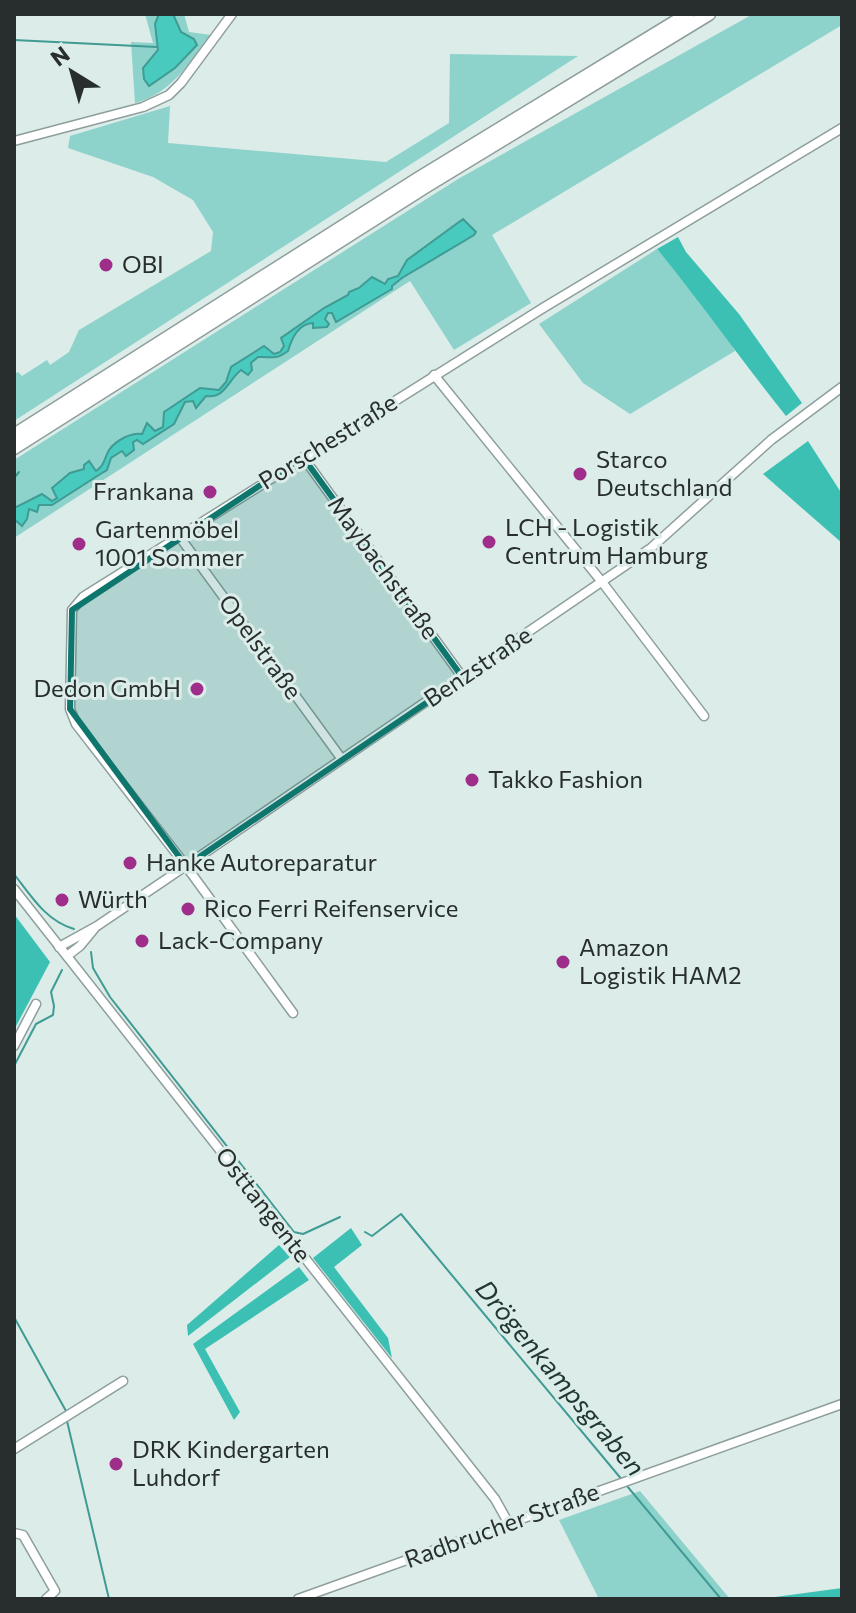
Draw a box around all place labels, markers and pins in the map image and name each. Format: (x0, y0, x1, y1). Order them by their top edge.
place label: OBI (122, 249, 164, 278)
marker: OBI (97, 256, 115, 274)
place label: Starco Deutschland (596, 444, 732, 501)
marker: Starco Deutschland (571, 465, 589, 483)
place label: Frankana (93, 476, 194, 505)
marker: Frankana (201, 483, 219, 501)
place label: LCH - Logistik Centrum Hamburg (505, 512, 708, 569)
place label: Gartenmöbel 1001 Sommer (95, 514, 244, 571)
marker: LCH - Logistik Centrum Hamburg (480, 533, 498, 551)
marker: Gartenmöbel 1001 Sommer (70, 535, 88, 553)
place label: Dedon GmbH (33, 673, 181, 702)
marker: Dedon GmbH (188, 680, 206, 698)
place label: Takko Fashion (488, 764, 643, 793)
marker: Takko Fashion (463, 771, 481, 789)
place label: Hanke Autoreparatur (146, 847, 377, 876)
marker: Hanke Autoreparatur (121, 854, 139, 872)
place label: Würth (78, 884, 148, 913)
marker: Würth (53, 891, 71, 909)
place label: Rico Ferri Reifenservice (204, 893, 459, 922)
marker: Rico Ferri Reifenservice (179, 900, 197, 918)
place label: Lack-Company (158, 925, 323, 954)
marker: Lack-Company (133, 932, 151, 950)
place label: Amazon Logistik HAM2 (579, 932, 742, 989)
marker: Amazon Logistik HAM2 (554, 953, 572, 971)
place label: DRK Kindergarten Luhdorf (132, 1434, 330, 1491)
marker: DRK Kindergarten Luhdorf (107, 1455, 125, 1473)

